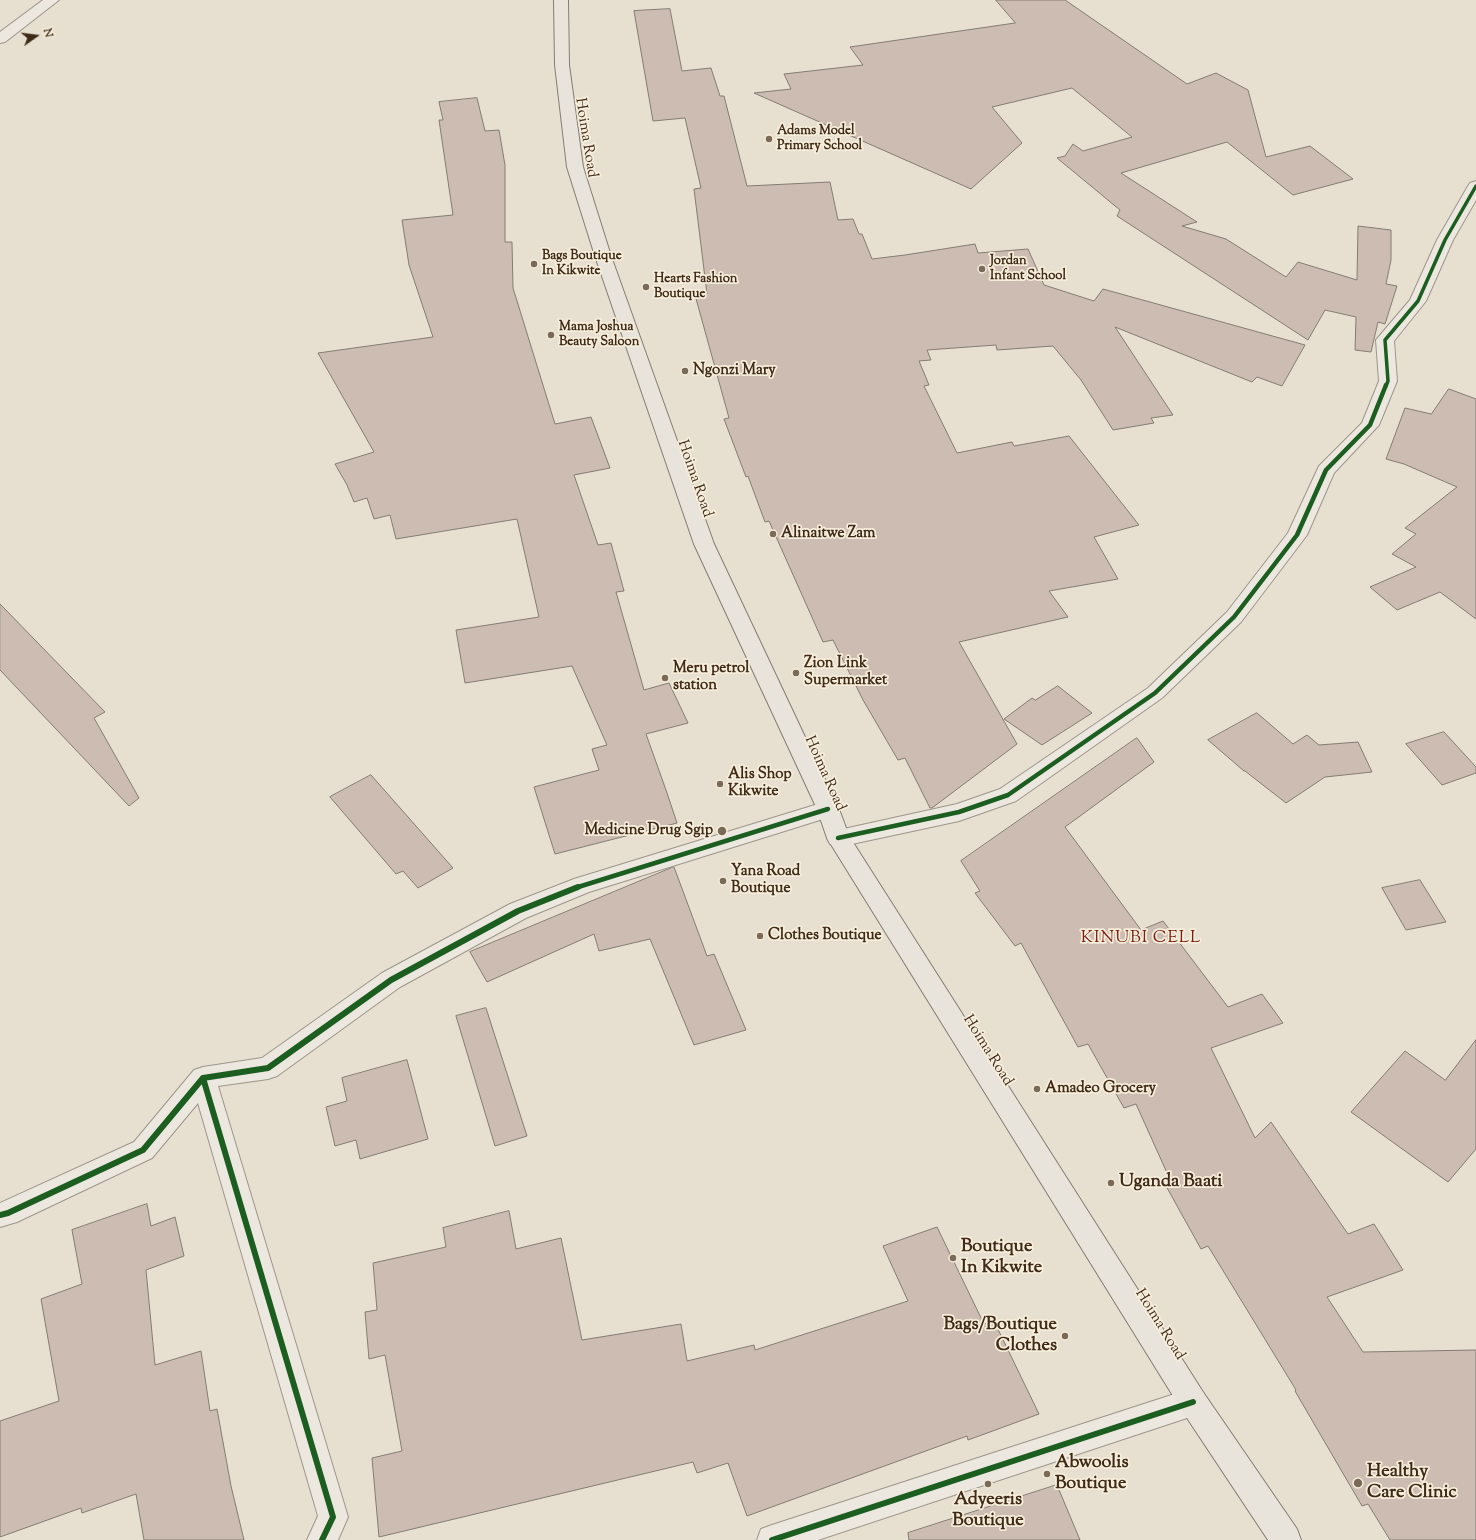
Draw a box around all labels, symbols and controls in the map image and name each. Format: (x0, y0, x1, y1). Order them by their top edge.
north arrow (16, 16, 56, 56)
text: N (39, 27, 56, 39)
street label: Hoima Road (570, 97, 600, 179)
place label: Adams Model Primary School (777, 124, 862, 155)
marker: Adams Model Primary School (764, 134, 774, 144)
place label: Bags Boutique In Kikwite (542, 249, 622, 280)
place label: Jordan Infant School (990, 254, 1066, 285)
marker: Bags Boutique In Kikwite (529, 259, 539, 269)
marker: Jordan Infant School (977, 264, 987, 274)
place label: Hearts Fashion Boutique (654, 272, 738, 303)
marker: Hearts Fashion Boutique (641, 282, 651, 292)
place label: Mama Joshua Beauty Saloon (559, 320, 639, 351)
marker: Mama Joshua Beauty Saloon (546, 330, 556, 340)
place label: Ngonzi Mary (693, 362, 776, 380)
marker: Ngonzi Mary (680, 366, 690, 376)
street label: Hoima Road (672, 438, 716, 520)
place label: Alinaitwe Zam (781, 525, 875, 543)
marker: Alinaitwe Zam (768, 529, 778, 539)
place label: Zion Link Supermarket (804, 655, 887, 690)
place label: Meru petrol station (673, 660, 749, 695)
marker: Zion Link Supermarket (791, 668, 801, 678)
marker: Meru petrol station (660, 673, 670, 683)
street label: Hoima Road (799, 734, 849, 814)
place label: Alis Shop Kikwite (728, 766, 792, 801)
marker: Alis Shop Kikwite (715, 779, 725, 789)
place label: Medicine Drug Sgip (584, 822, 713, 840)
marker: Medicine Drug Sgip (716, 825, 728, 837)
place label: Yana Road Boutique (731, 863, 800, 898)
marker: Yana Road Boutique (718, 876, 728, 886)
place label: Clothes Boutique (768, 927, 882, 945)
district label: KINUBI CELL (1081, 929, 1201, 949)
marker: Clothes Boutique (755, 931, 765, 941)
street label: Hoima Road (958, 1012, 1016, 1090)
place label: Amadeo Grocery (1045, 1080, 1156, 1098)
marker: Amadeo Grocery (1032, 1084, 1042, 1094)
place label: Uganda Baati (1119, 1172, 1222, 1194)
marker: Uganda Baati (1106, 1178, 1116, 1188)
place label: Boutique In Kikwite (961, 1237, 1042, 1280)
marker: Boutique In Kikwite (948, 1253, 958, 1263)
street label: Hoima Road (1130, 1286, 1188, 1364)
place label: Bags/Boutique Clothes (943, 1315, 1057, 1358)
marker: Bags/Boutique Clothes (1060, 1331, 1070, 1341)
place label: Abwoolis Boutique (1055, 1453, 1129, 1496)
place label: Healthy Care Clinic (1367, 1462, 1457, 1504)
marker: Abwoolis Boutique (1042, 1469, 1052, 1479)
marker: Healthy Care Clinic (1352, 1477, 1364, 1489)
marker: Adyeeris Boutique (983, 1479, 993, 1489)
place label: Adyeeris Boutique (952, 1490, 1024, 1532)

